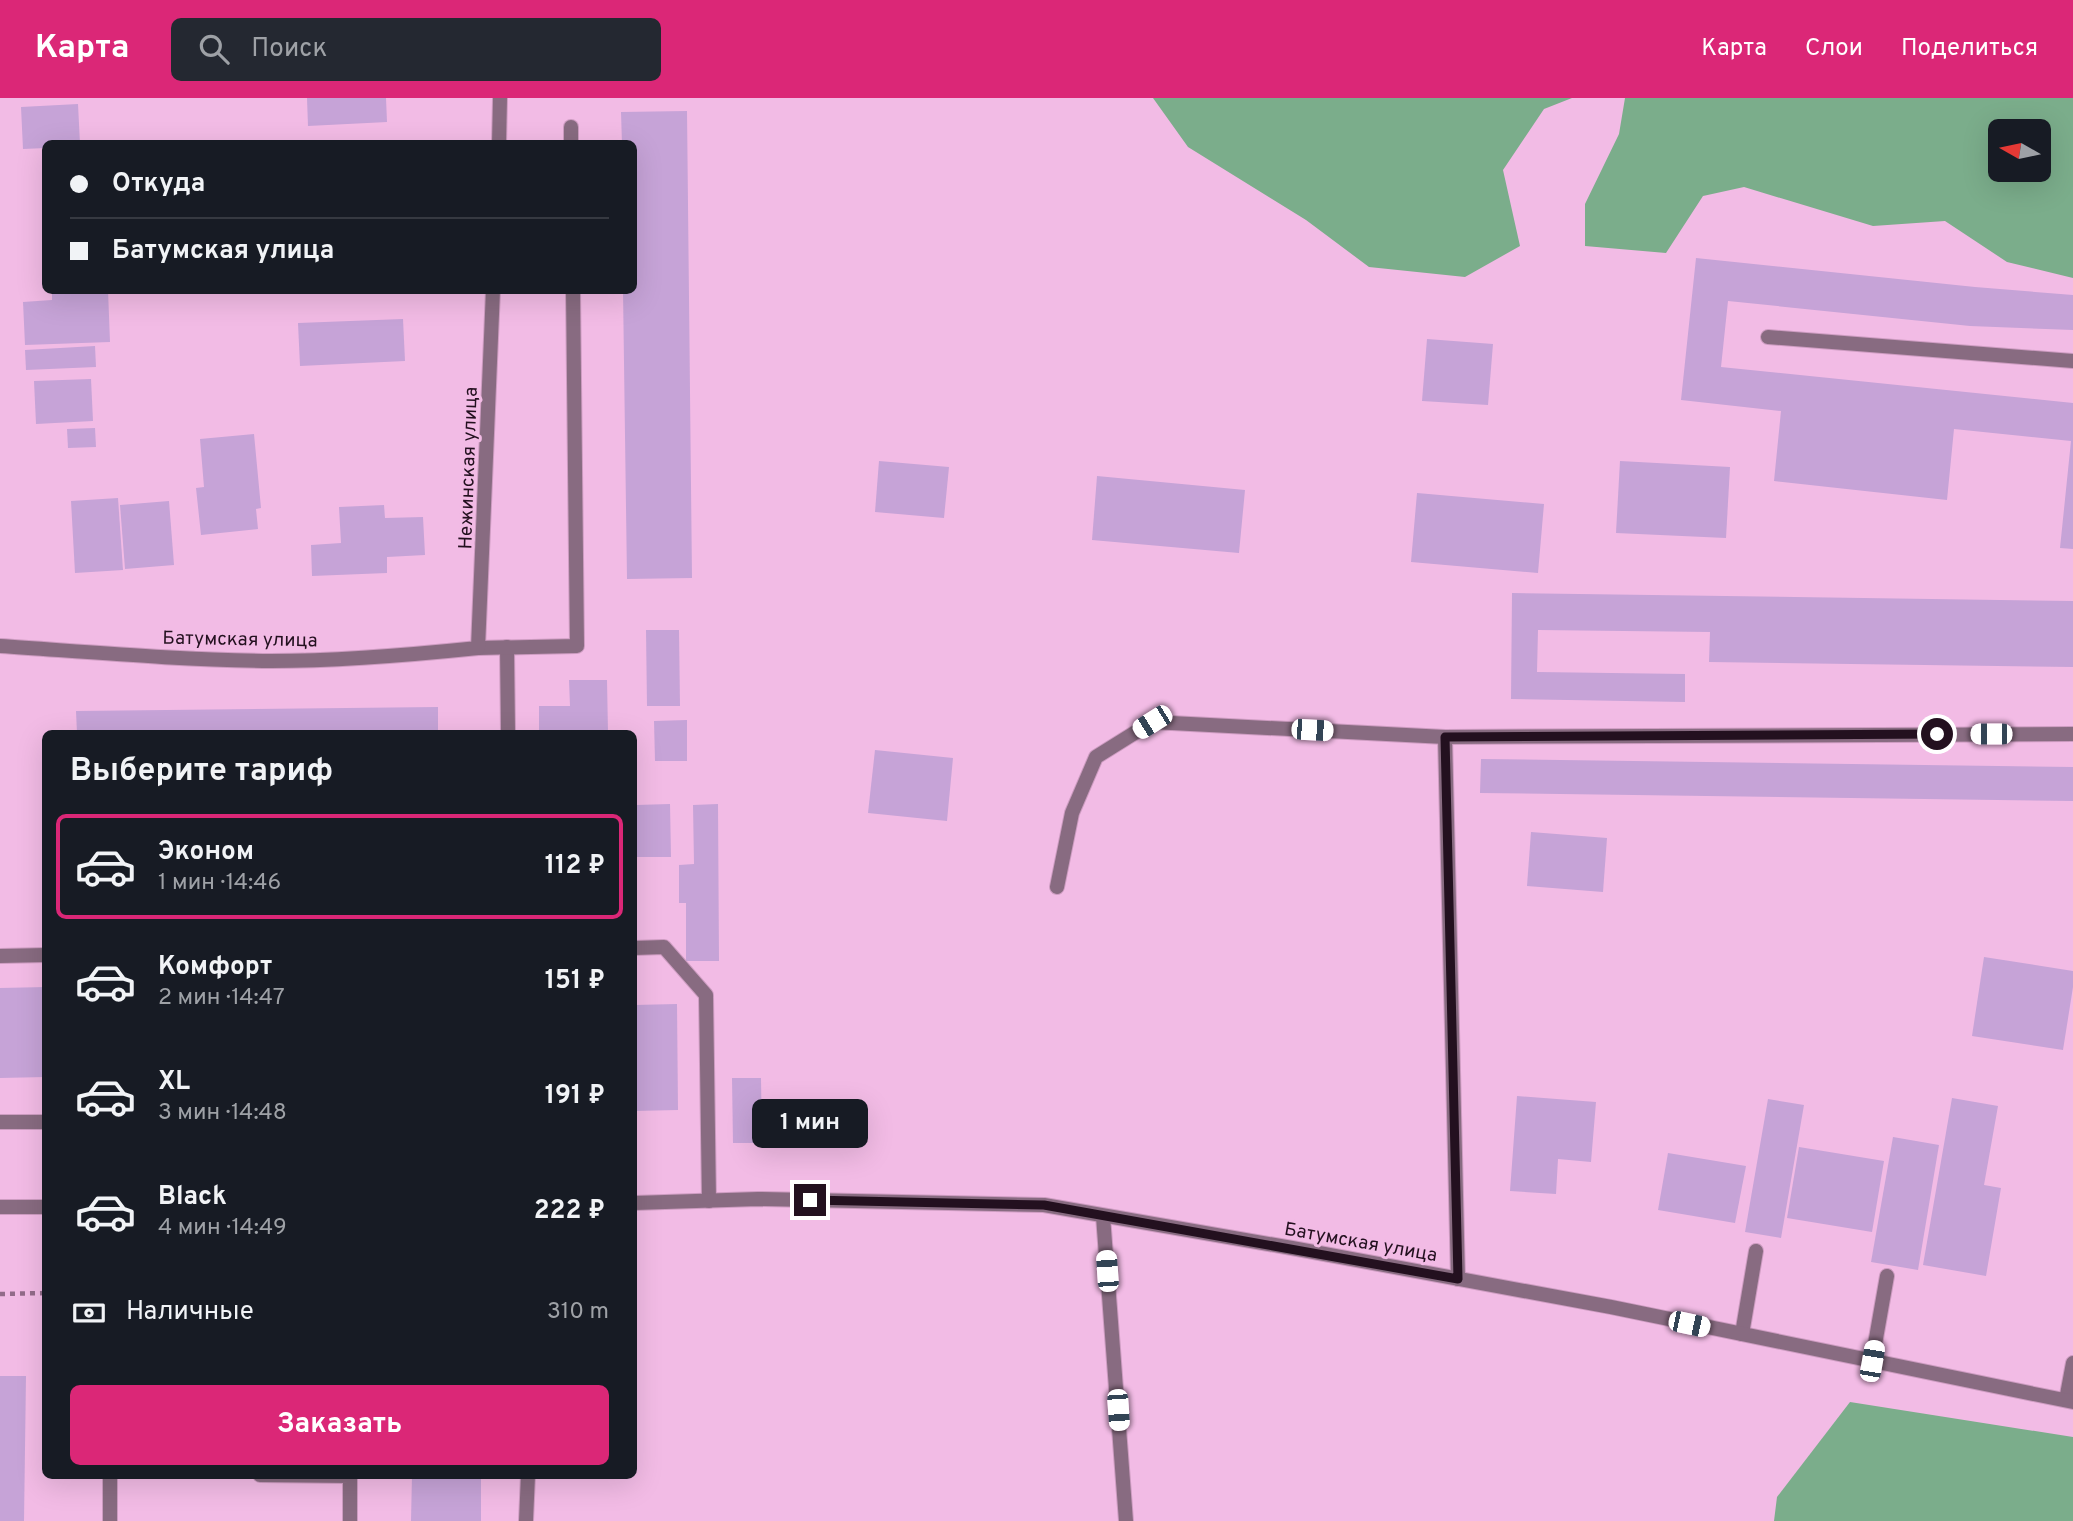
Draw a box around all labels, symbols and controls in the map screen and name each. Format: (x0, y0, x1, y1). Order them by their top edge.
search box (171, 18, 661, 81)
text: Карта (35, 28, 129, 70)
icon: search (195, 30, 233, 68)
text: Поиск (251, 33, 327, 66)
text: Карта (1701, 34, 1767, 64)
text: Слои (1805, 34, 1863, 64)
text: Поделиться (1901, 34, 2038, 64)
north arrow (1988, 119, 2051, 182)
map controls (1988, 119, 2051, 182)
text: Откуда (112, 168, 205, 201)
text: Батумская улица (112, 235, 334, 268)
street label: Нежинская улица (454, 386, 484, 550)
street label: Батумская улица (162, 627, 318, 653)
car (1129, 702, 1176, 742)
car (1291, 718, 1334, 742)
route start (1921, 718, 1953, 750)
car (1971, 724, 2013, 745)
text: Выберите тариф (70, 752, 333, 792)
icon: car (74, 835, 137, 898)
text: Эконом (158, 836, 254, 869)
text: 112 ₽ (545, 850, 605, 883)
text: 1 мин · 14:46 (158, 869, 281, 898)
icon: car (74, 950, 137, 1013)
text: Комфорт (158, 951, 272, 984)
text: 151 ₽ (545, 965, 605, 998)
text: 2 мин · 14:47 (158, 984, 285, 1013)
icon: car (74, 1065, 137, 1128)
text: XL (158, 1066, 190, 1099)
text: 191 ₽ (545, 1080, 605, 1113)
callout: 1 мин (752, 1098, 868, 1148)
text: 3 мин · 14:48 (158, 1099, 287, 1128)
text: 1 мин (780, 1109, 840, 1138)
icon: car (74, 1180, 137, 1243)
text: Black (158, 1181, 227, 1214)
route end (794, 1184, 826, 1216)
text: 222 ₽ (534, 1195, 605, 1228)
text: 4 мин · 14:49 (158, 1214, 287, 1243)
street label: Батумская улица (1282, 1218, 1439, 1268)
car (1096, 1249, 1119, 1293)
icon: cash (70, 1294, 108, 1332)
text: Наличные (126, 1296, 254, 1329)
text: 310 m (547, 1298, 609, 1327)
car (1667, 1309, 1712, 1339)
car (1859, 1338, 1886, 1384)
button: Заказать (70, 1385, 609, 1465)
car (1107, 1388, 1130, 1432)

